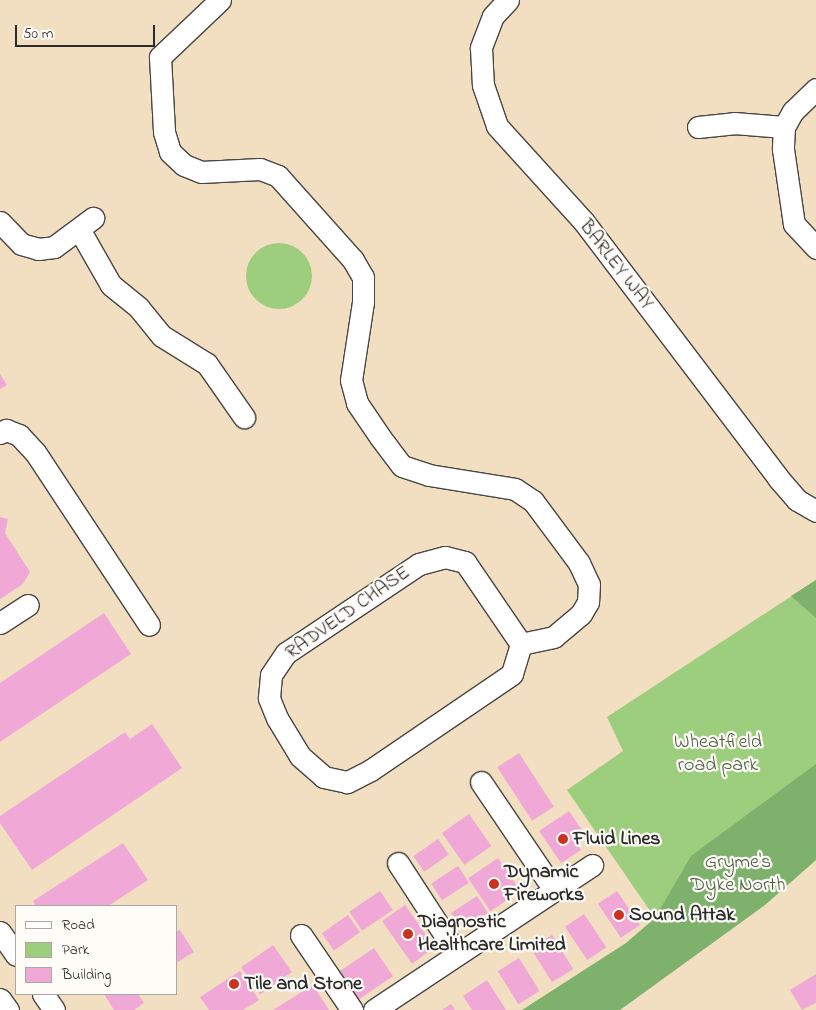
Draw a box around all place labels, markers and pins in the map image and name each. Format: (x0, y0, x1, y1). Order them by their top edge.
place label: Fluid Lines (573, 827, 661, 851)
marker: Fluid Lines (557, 833, 569, 845)
place label: Dynamic Fireworks (504, 860, 584, 907)
marker: Dynamic Fireworks (488, 878, 500, 890)
place label: Sound Attak (629, 903, 735, 927)
marker: Sound Attak (613, 909, 625, 921)
place label: Diagnostic Healthcare Limited (418, 910, 566, 957)
marker: Diagnostic Healthcare Limited (402, 928, 414, 940)
place label: Tile and Stone (244, 972, 362, 996)
marker: Tile and Stone (228, 978, 240, 990)

